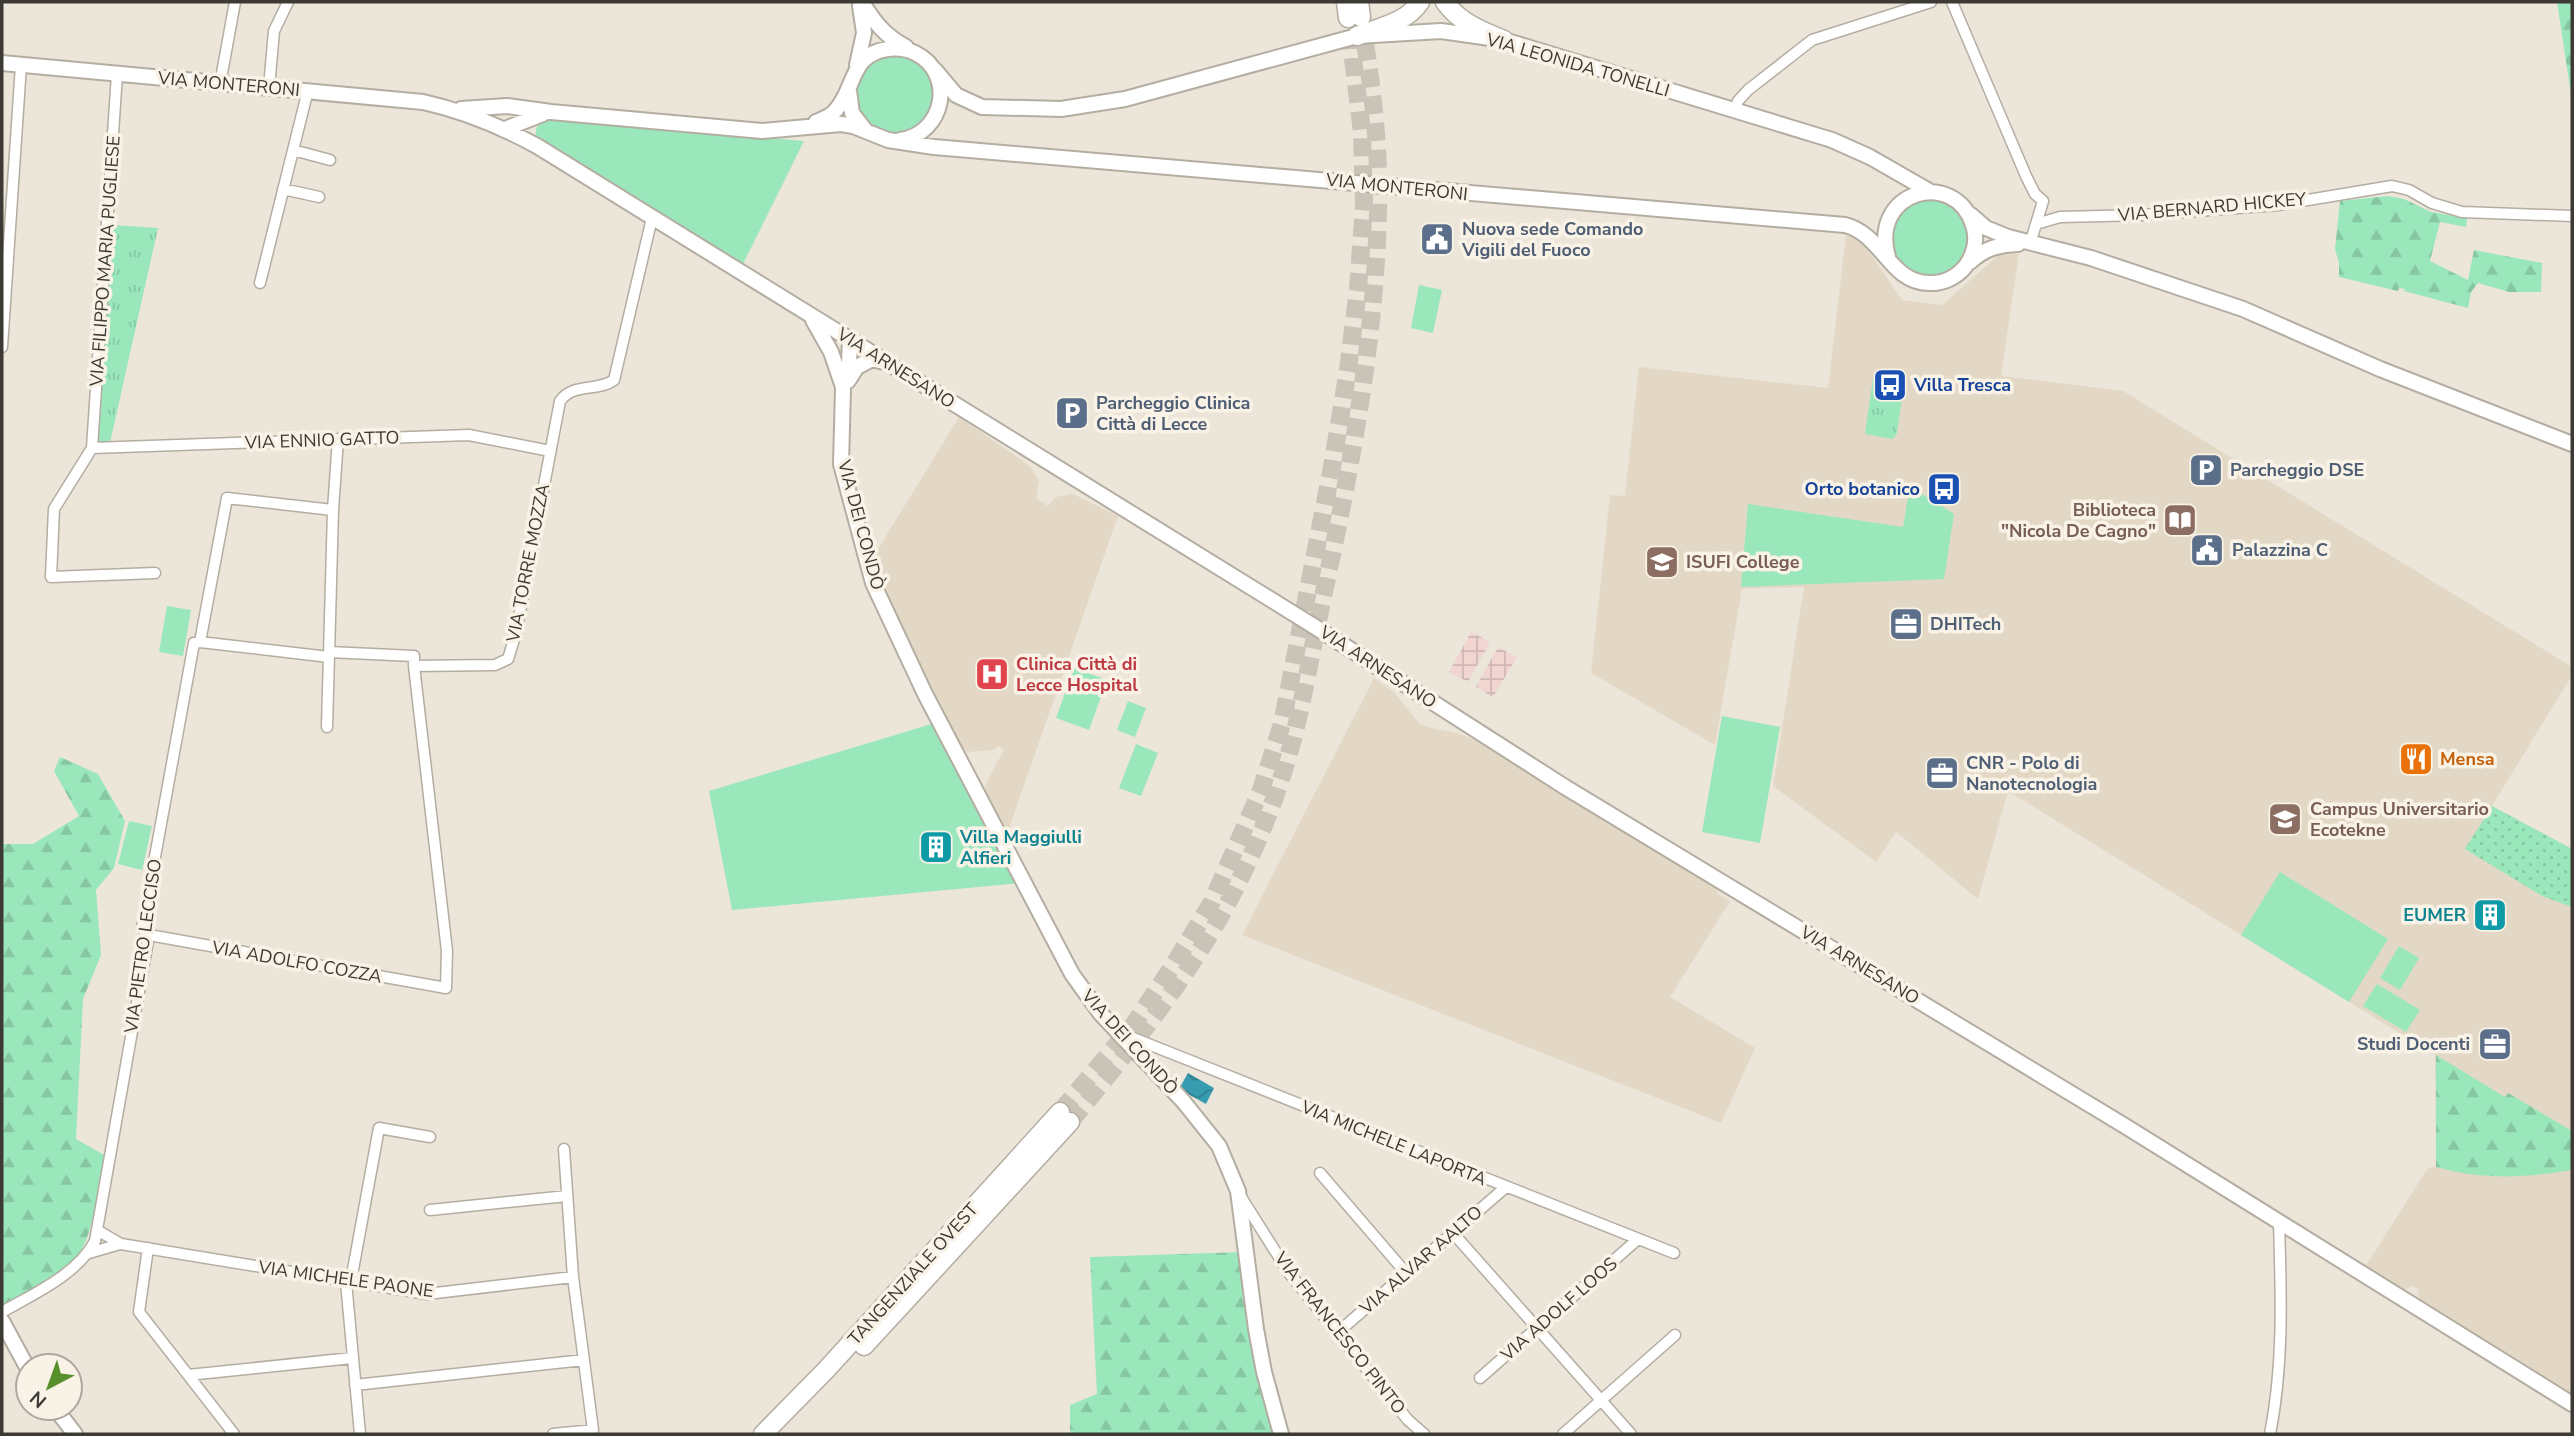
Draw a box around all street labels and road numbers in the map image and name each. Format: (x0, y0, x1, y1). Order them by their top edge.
street label: VIA LEONIDA TONELLI (1483, 27, 1672, 103)
street label: VIA MONTERONI (156, 66, 301, 102)
street label: VIA FILIPPO MARIA PUGLIESE (84, 135, 126, 388)
street label: VIA MONTERONI (1324, 168, 1469, 206)
street label: VIA BERNARD HICKEY (2116, 187, 2307, 227)
street label: VIA ARNESANO (832, 322, 960, 414)
street label: VIA ENNIO GATTO (243, 425, 400, 455)
street label: VIA DEI CONDÒ (832, 456, 890, 593)
street label: VIA TORRE MOZZA (501, 482, 555, 645)
street label: VIA ARNESANO (1314, 620, 1441, 714)
street label: VIA PIETRO LECCISO (119, 857, 167, 1036)
street label: VIA ARNESANO (1795, 919, 1924, 1010)
street label: VIA ADOLFO COZZA (209, 935, 384, 989)
street label: VIA DEI CONDÒ (1076, 983, 1184, 1100)
street label: VIA MICHELE LAPORTA (1297, 1094, 1490, 1191)
street label: TANGENZIALE OVEST (843, 1198, 984, 1350)
street label: VIA ALVAR AALTO (1354, 1200, 1487, 1320)
street label: VIA FRANCESCO PINTO (1268, 1246, 1411, 1419)
street label: VIA ADOLF LOOS (1495, 1252, 1622, 1367)
street label: VIA MICHELE PAONE (256, 1255, 435, 1303)

